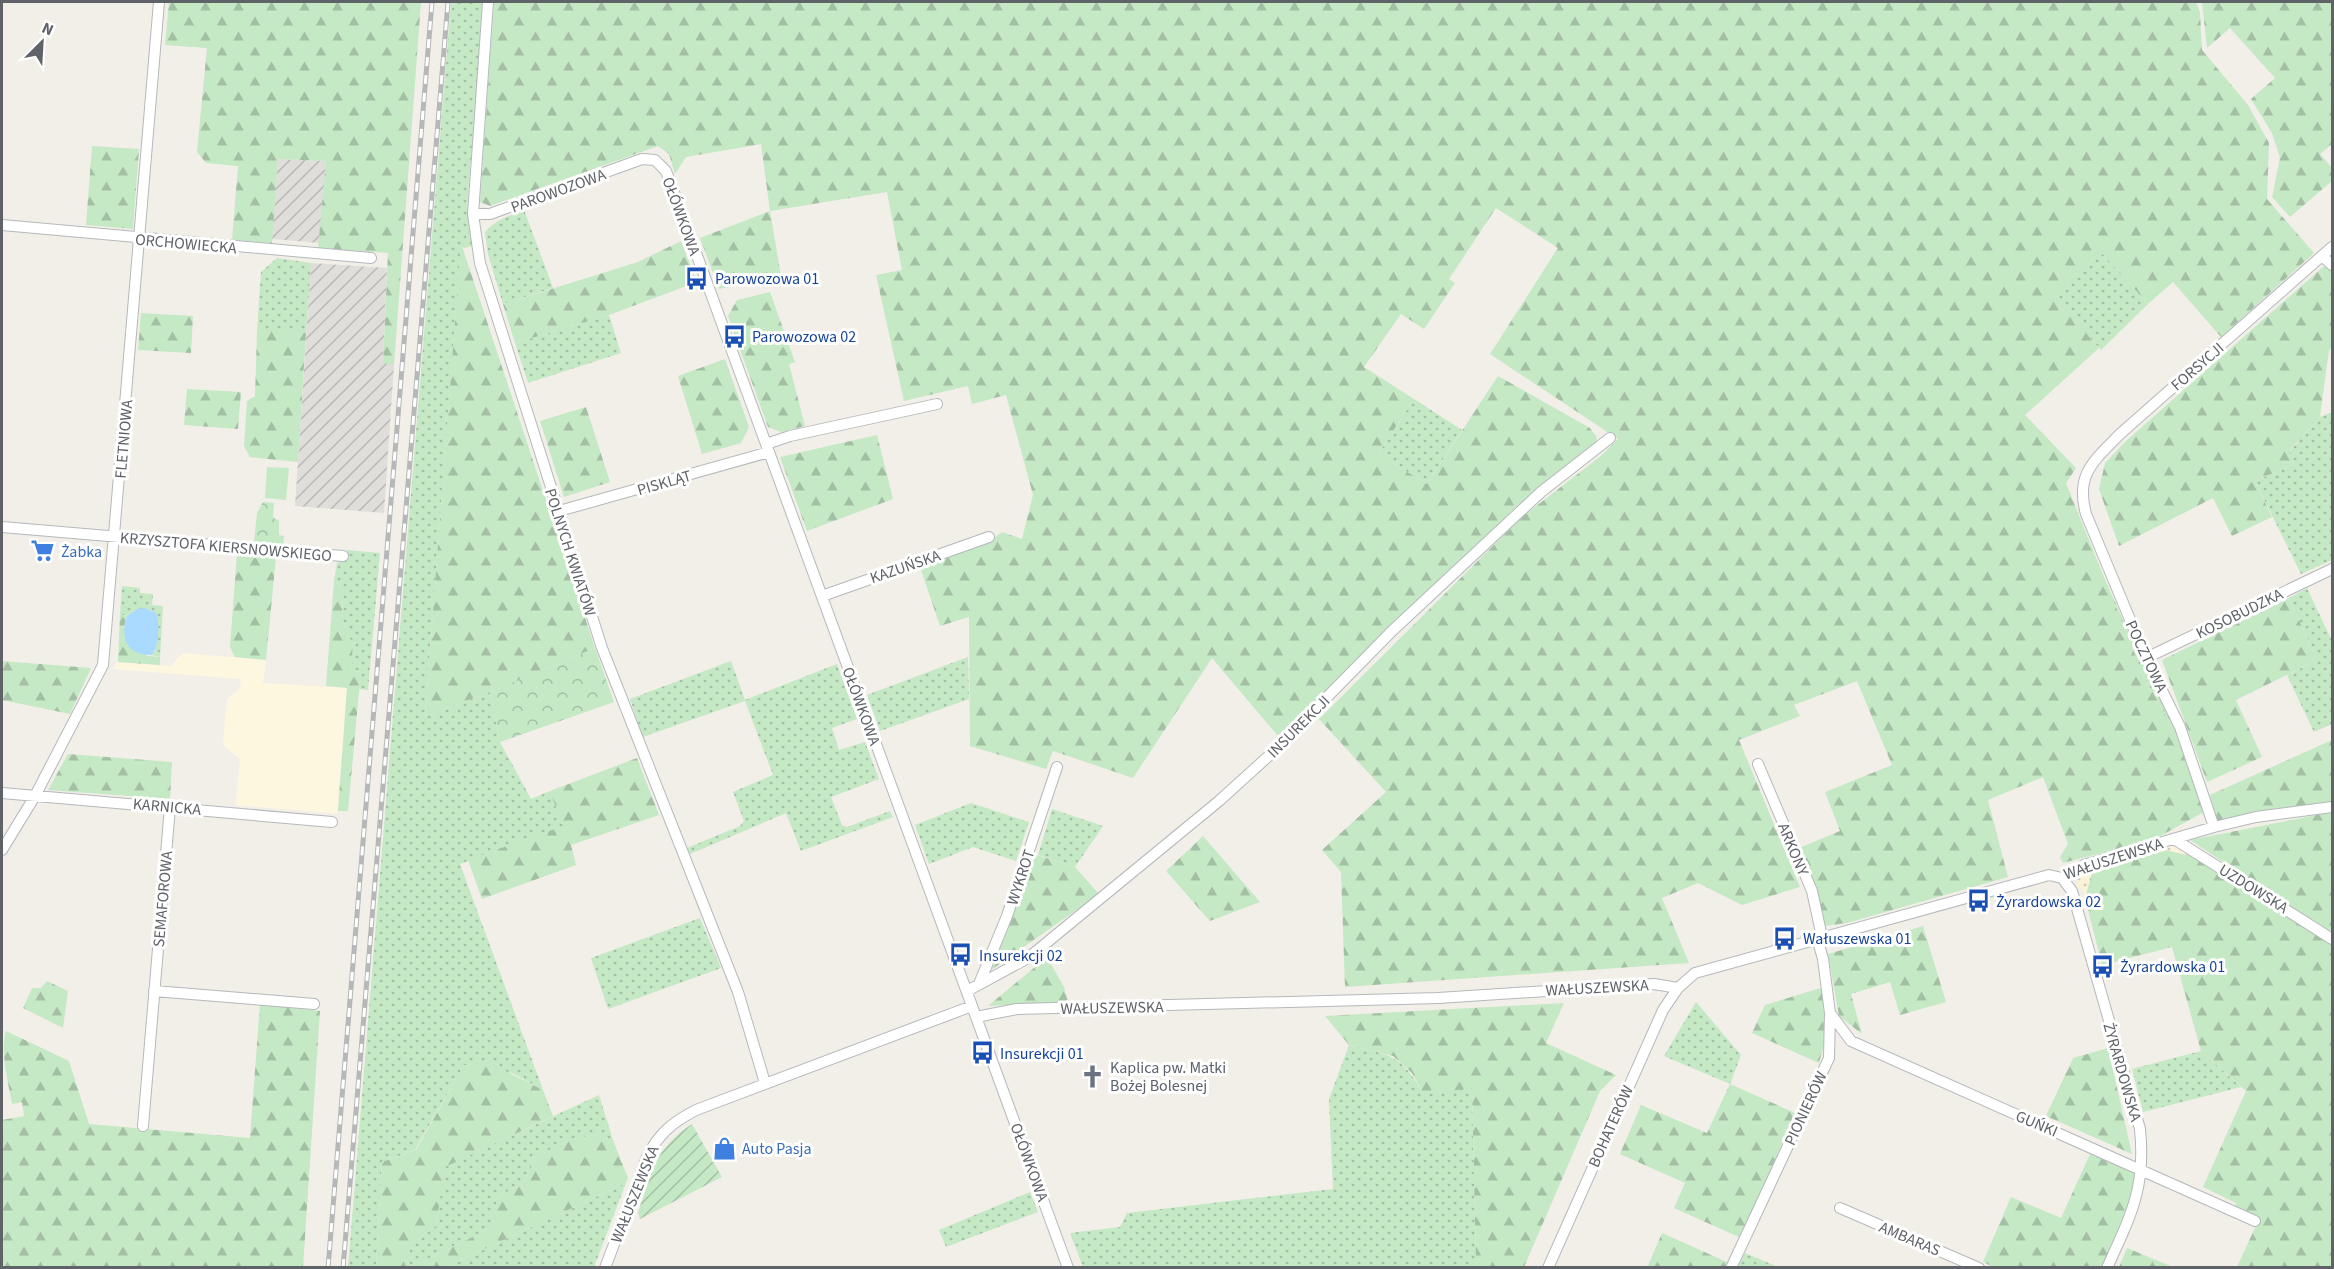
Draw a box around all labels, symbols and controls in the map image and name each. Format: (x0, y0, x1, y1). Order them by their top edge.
north arrow (12, 12, 72, 72)
text: N (38, 17, 57, 41)
street label: PAROWOZOWA (508, 163, 609, 218)
street label: OŁÓWKOWA (657, 174, 706, 259)
street label: ORCHOWIECKA (134, 229, 238, 259)
bus stop icon: Parowozowa 01 (684, 265, 710, 291)
place label: Parowozowa 01 (715, 268, 819, 290)
bus stop icon: Parowozowa 02 (721, 323, 747, 349)
place label: Parowozowa 02 (752, 326, 856, 348)
street label: FORSYCJI (2166, 338, 2229, 396)
street label: FLETNIOWA (110, 398, 138, 479)
street label: PISKLĄT (635, 465, 694, 501)
street label: POLNYCH KWIATÓW (539, 486, 601, 619)
street label: KRZYSZTOFA KIERSNOWSKIEGO (119, 527, 333, 567)
supermarket icon: Żabka (30, 538, 56, 564)
place label: Żabka (61, 541, 102, 563)
street label: KAZUŃSKA (867, 545, 944, 589)
street label: KOSOBUDZKA (2192, 583, 2287, 644)
street label: POCZTOWA (2120, 617, 2173, 696)
street label: OŁÓWKOWA (837, 664, 886, 749)
street label: INSUREKCJI (1262, 690, 1335, 763)
street label: KARNICKA (132, 793, 202, 821)
street label: ARKONY (1772, 820, 1814, 880)
street label: WAŁUSZEWSKA (2061, 832, 2166, 885)
street label: WYKROT (1002, 846, 1040, 908)
street label: SEMAFOROWA (148, 850, 178, 948)
street label: UZDOWSKA (2215, 859, 2293, 919)
bus stop icon: Żyrardowska 02 (1965, 888, 1991, 914)
place label: Żyrardowska 02 (1996, 891, 2101, 913)
bus stop icon: Wałuszewska 01 (1772, 925, 1798, 951)
place label: Wałuszewska 01 (1803, 928, 1911, 950)
bus stop icon: Insurekcji 02 (948, 942, 974, 968)
place label: Insurekcji 02 (979, 945, 1063, 967)
bus stop icon: Żyrardowska 01 (2089, 953, 2115, 979)
place label: Żyrardowska 01 (2120, 956, 2225, 978)
street label: WAŁUSZEWSKA (1545, 974, 1649, 1002)
street label: WAŁUSZEWSKA (1060, 996, 1164, 1020)
street label: ŻYRARDOWSKA (2097, 1020, 2147, 1125)
bus stop icon: Insurekcji 01 (969, 1040, 995, 1066)
place label: Insurekcji 01 (1000, 1043, 1084, 1065)
place label: Kaplica pw. Matki Bożej Bolesnej (1110, 1057, 1226, 1097)
church icon: Kaplica pw. Matki Bożej Bolesnej (1079, 1063, 1105, 1089)
street label: PIONIERÓW (1779, 1068, 1833, 1149)
street label: BOHATERÓW (1583, 1082, 1639, 1171)
street label: GUŃKI (2012, 1105, 2061, 1143)
street label: OŁÓWKOWA (1005, 1120, 1054, 1205)
shop icon: Auto Pasja (711, 1135, 737, 1161)
place label: Auto Pasja (742, 1138, 812, 1160)
street label: WAŁUSZEWSKA (605, 1142, 665, 1246)
street label: AMBARAS (1876, 1216, 1944, 1262)

